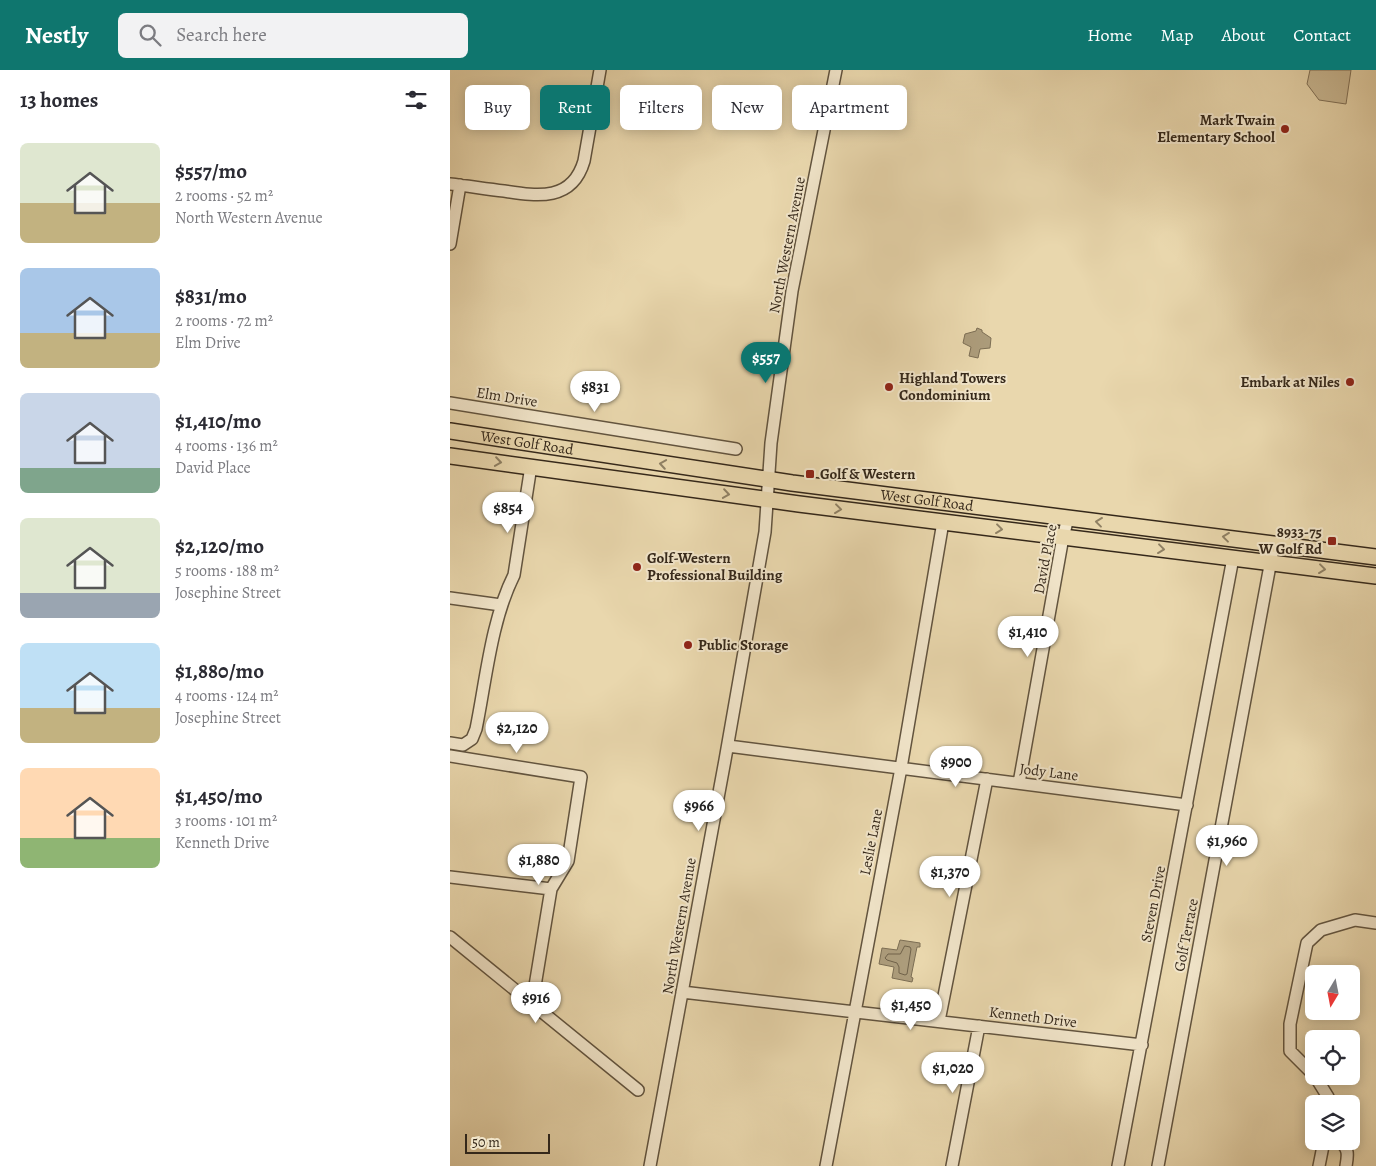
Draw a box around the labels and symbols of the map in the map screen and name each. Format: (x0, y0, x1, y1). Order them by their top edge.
place label: Mark Twain Elementary School (1157, 110, 1276, 147)
marker: Mark Twain Elementary School (1279, 123, 1291, 135)
street label: North Western Avenue (764, 175, 810, 315)
pin: $557 (736, 342, 796, 384)
place label: Highland Towers Condominium (899, 368, 1006, 405)
pin: $831 (565, 370, 625, 413)
place label: Embark at Niles (1240, 372, 1340, 392)
marker: Embark at Niles (1344, 376, 1356, 388)
marker: Highland Towers Condominium (883, 381, 895, 393)
street label: Elm Drive (475, 382, 539, 412)
street label: West Golf Road (478, 426, 576, 460)
one-way arrow (495, 456, 503, 467)
one-way arrow (658, 459, 666, 470)
place label: Golf & Western (820, 464, 916, 484)
marker: Golf & Western (804, 468, 816, 480)
street label: West Golf Road (878, 484, 976, 516)
one-way arrow (722, 488, 730, 499)
pin: $854 (478, 492, 538, 534)
one-way arrow (835, 503, 843, 514)
one-way arrow (1095, 517, 1104, 527)
street label: David Place (1028, 522, 1062, 596)
place label: 8933-75 W Golf Rd (1258, 522, 1323, 559)
one-way arrow (996, 523, 1004, 534)
one-way arrow (1222, 533, 1230, 543)
marker: 8933-75 W Golf Rd (1326, 535, 1338, 547)
one-way arrow (1157, 543, 1165, 554)
place label: Golf-Western Professional Building (647, 548, 783, 585)
marker: Golf-Western Professional Building (631, 561, 643, 573)
one-way arrow (1318, 564, 1326, 574)
pin: $1,410 (987, 616, 1069, 658)
place label: Public Storage (698, 635, 789, 655)
marker: Public Storage (682, 639, 694, 651)
pin: $2,120 (476, 712, 558, 754)
pin: $900 (926, 746, 986, 788)
street label: Jody Lane (1018, 758, 1080, 786)
pin: $966 (669, 790, 729, 832)
street label: Leslie Lane (855, 807, 887, 877)
pin: $1,960 (1186, 824, 1268, 867)
pin: $1,880 (498, 844, 580, 886)
street label: North Western Avenue (657, 856, 701, 996)
pin: $1,370 (909, 856, 991, 898)
street label: Steven Drive (1136, 864, 1170, 944)
street label: Golf Terrace (1169, 897, 1203, 973)
north arrow (1305, 965, 1360, 1020)
pin: $916 (506, 982, 566, 1024)
pin: $1,450 (870, 988, 952, 1031)
street label: Kenneth Drive (988, 1002, 1078, 1032)
pin: $1,020 (912, 1052, 994, 1094)
scale bar (465, 1131, 550, 1154)

